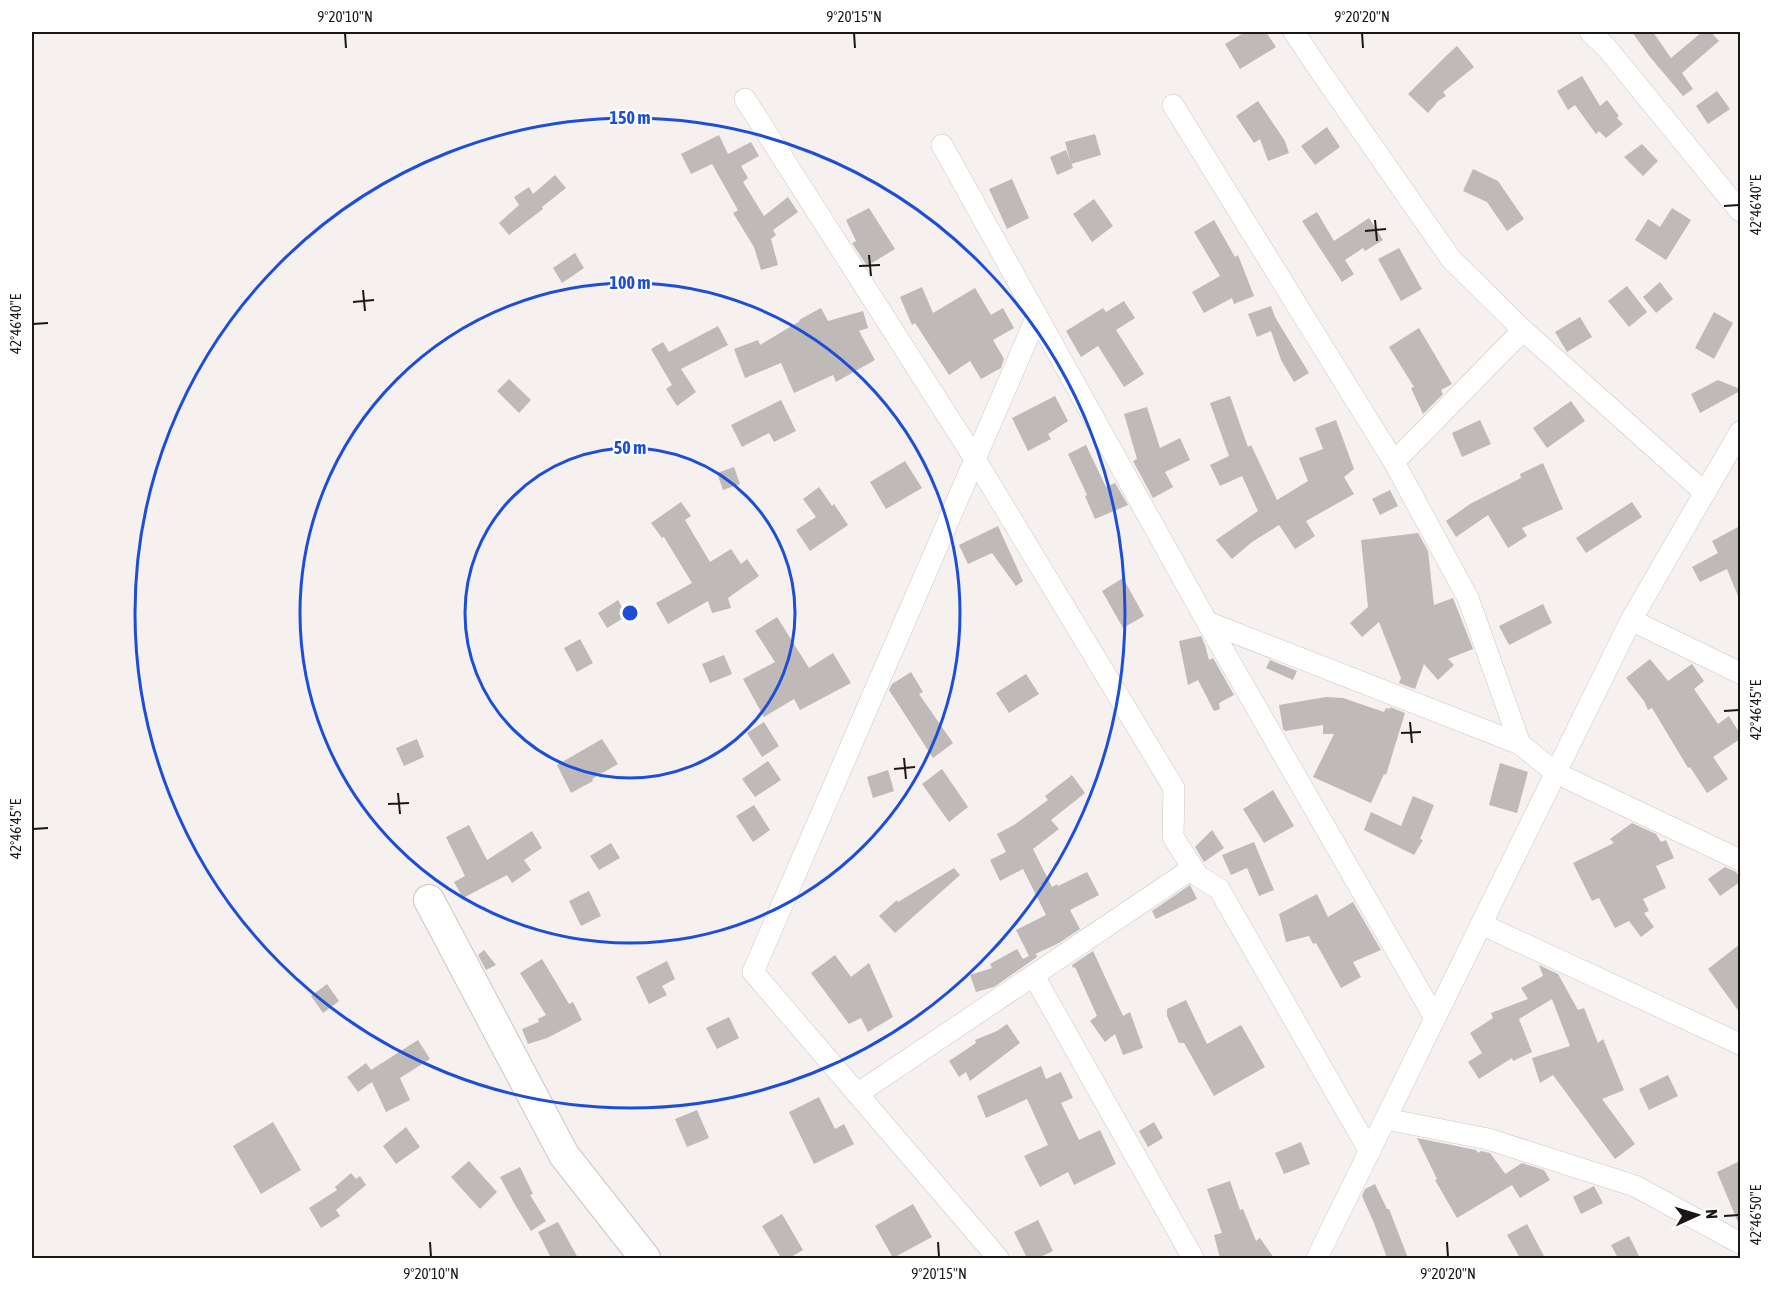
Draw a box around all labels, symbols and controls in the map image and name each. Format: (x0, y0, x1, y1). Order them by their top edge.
text: 9°20'10"N (317, 8, 373, 25)
text: 9°20'15"N (826, 8, 882, 25)
text: 9°20'20"N (1334, 8, 1390, 25)
text: 150 m (610, 107, 650, 128)
text: 42°46'40"E (1747, 174, 1764, 235)
text: 100 m (610, 272, 650, 293)
text: 42°46'40"E (7, 293, 24, 354)
text: 50 m (614, 437, 646, 458)
centre of rings (620, 603, 640, 623)
text: 42°46'45"E (1747, 679, 1764, 740)
text: 42°46'45"E (7, 798, 24, 859)
text: 42°46'50"E (1747, 1184, 1764, 1245)
north arrow (1667, 1185, 1727, 1245)
text: N (1703, 1209, 1721, 1219)
text: 9°20'10"N (403, 1265, 459, 1282)
text: 9°20'15"N (911, 1265, 967, 1282)
text: 9°20'20"N (1420, 1265, 1476, 1282)

